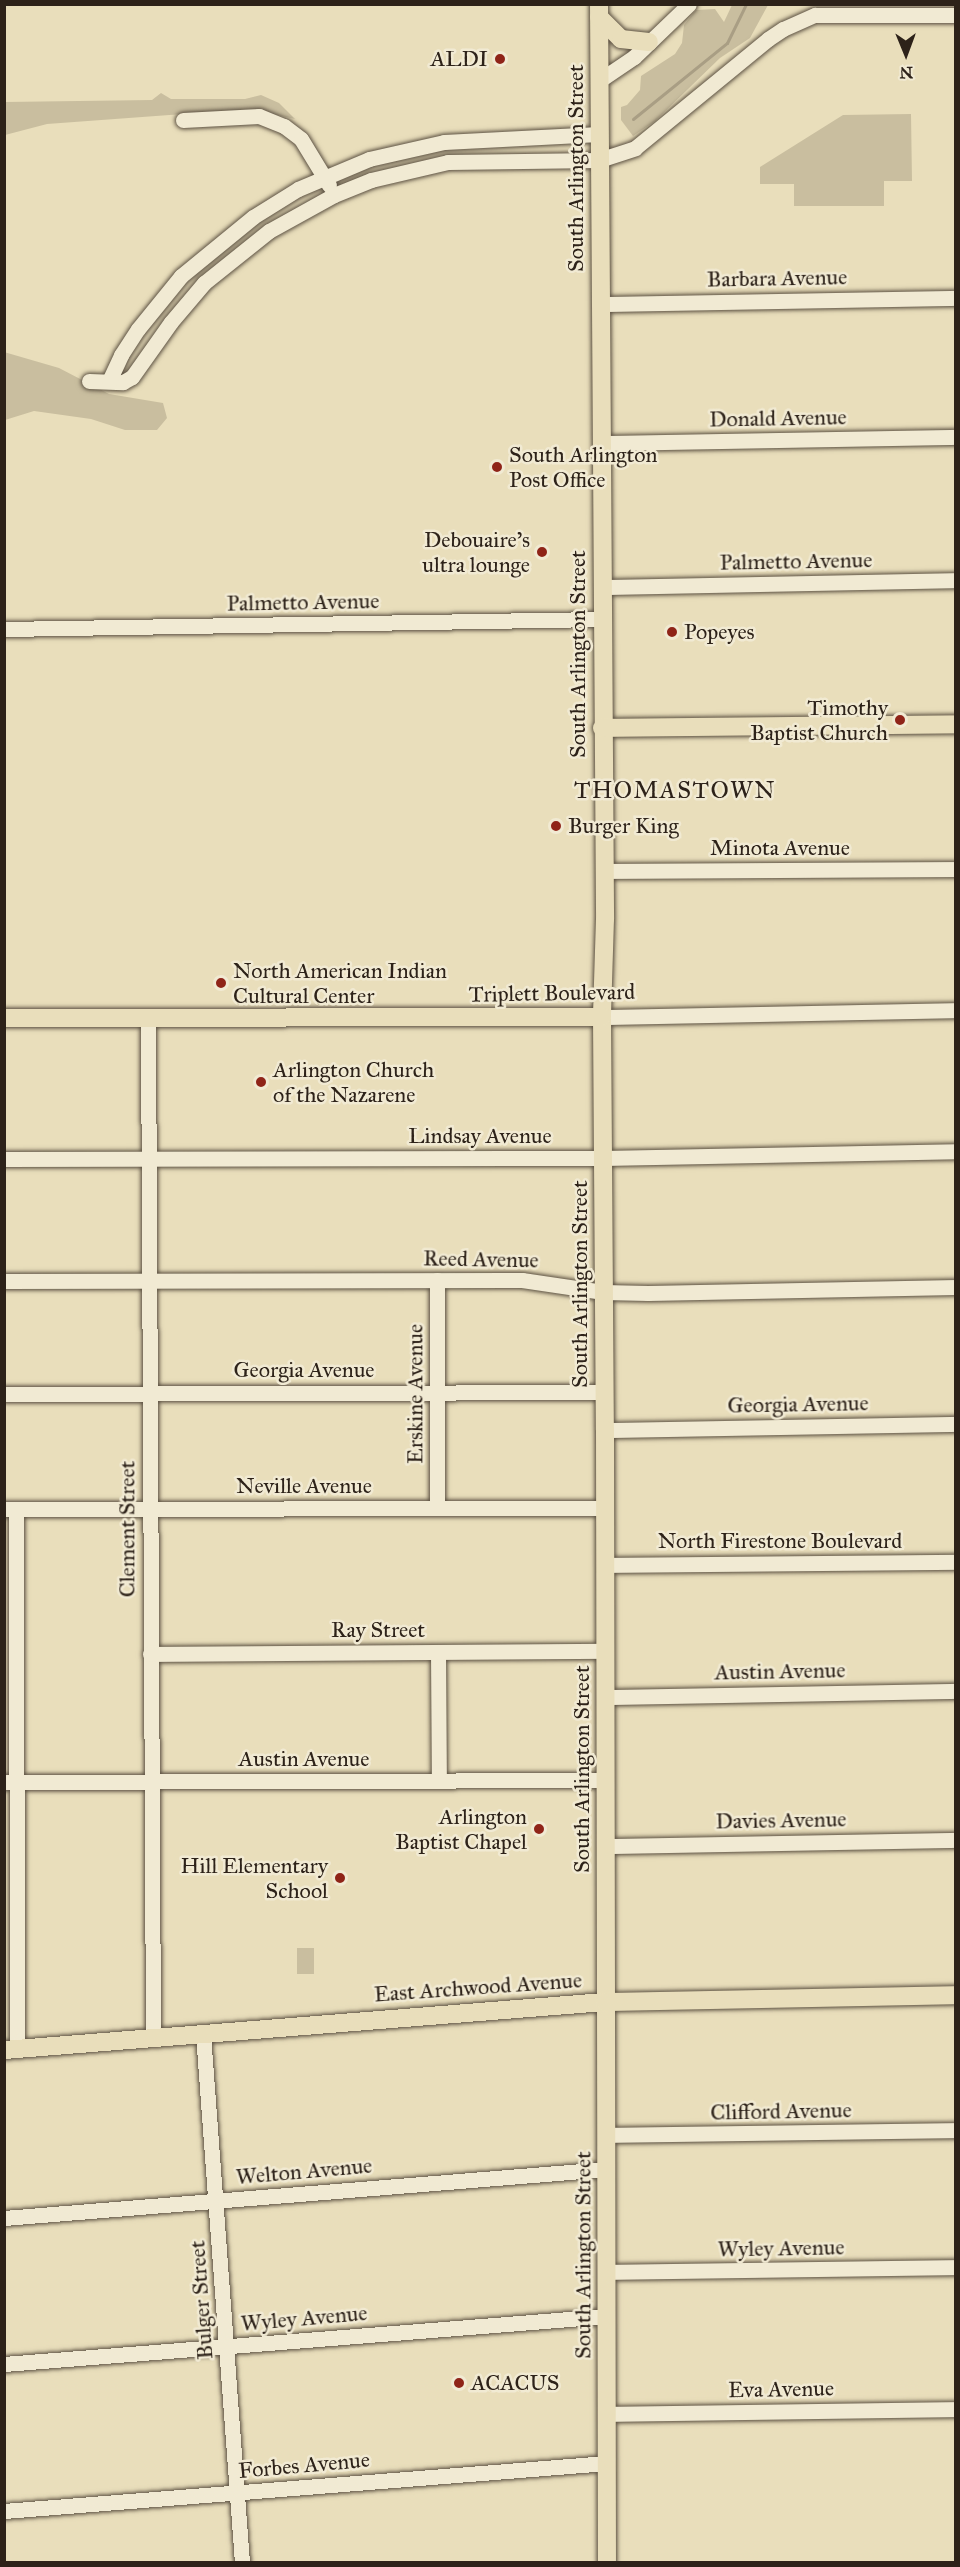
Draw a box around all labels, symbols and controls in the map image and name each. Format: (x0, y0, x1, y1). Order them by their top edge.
north arrow (876, 24, 936, 84)
place label: ALDI (430, 46, 488, 72)
marker: ALDI (493, 52, 507, 66)
text: N (899, 63, 913, 82)
street label: South Arlington Street (563, 64, 589, 272)
street label: Barbara Avenue (707, 264, 847, 292)
street label: Donald Avenue (709, 404, 847, 432)
place label: South Arlington Post Office (509, 441, 657, 493)
marker: South Arlington Post Office (490, 460, 504, 474)
place label: Debouaire's ultra lounge (422, 526, 530, 578)
marker: Debouaire's ultra lounge (535, 545, 549, 559)
street label: Palmetto Avenue (719, 546, 873, 576)
street label: South Arlington Street (565, 550, 591, 758)
street label: Palmetto Avenue (226, 587, 380, 617)
place label: Popeyes (684, 619, 755, 645)
marker: Popeyes (665, 625, 679, 639)
place label: Timothy Baptist Church (750, 694, 888, 746)
marker: Timothy Baptist Church (893, 713, 907, 727)
district label: THOMASTOWN (574, 777, 776, 805)
place label: Burger King (568, 813, 679, 839)
marker: Burger King (549, 819, 563, 833)
street label: Minota Avenue (710, 835, 850, 861)
place label: North American Indian Cultural Center (233, 957, 447, 1008)
marker: North American Indian Cultural Center (214, 976, 228, 990)
street label: Triplett Boulevard (469, 978, 635, 1008)
place label: Arlington Church of the Nazarene (273, 1056, 434, 1108)
marker: Arlington Church of the Nazarene (254, 1075, 268, 1089)
street label: Lindsay Avenue (408, 1123, 552, 1149)
street label: South Arlington Street (567, 1180, 593, 1388)
street label: Reed Avenue (423, 1245, 539, 1273)
street label: Erskine Avenue (402, 1324, 428, 1464)
street label: Georgia Avenue (233, 1357, 375, 1383)
street label: Georgia Avenue (727, 1390, 869, 1418)
street label: Clement Street (114, 1461, 140, 1597)
street label: Neville Avenue (236, 1473, 372, 1499)
street label: North Firestone Boulevard (658, 1528, 902, 1554)
street label: Ray Street (331, 1617, 425, 1643)
street label: Austin Avenue (714, 1657, 846, 1685)
street label: South Arlington Street (569, 1665, 595, 1873)
street label: Austin Avenue (239, 1746, 369, 1772)
place label: Arlington Baptist Chapel (395, 1803, 527, 1855)
street label: Davies Avenue (715, 1806, 847, 1834)
marker: Arlington Baptist Chapel (532, 1822, 546, 1836)
place label: Hill Elementary School (180, 1852, 328, 1904)
marker: Hill Elementary School (333, 1871, 347, 1885)
street label: East Archwood Avenue (373, 1967, 583, 2007)
street label: Clifford Avenue (710, 2097, 852, 2125)
street label: South Arlington Street (570, 2151, 596, 2359)
street label: Welton Avenue (235, 2152, 373, 2190)
street label: Wyley Avenue (717, 2234, 845, 2262)
street label: Bulger Street (184, 2240, 218, 2360)
street label: Wyley Avenue (240, 2299, 368, 2337)
place label: ACACUS (471, 2370, 559, 2396)
street label: Eva Avenue (728, 2375, 834, 2403)
marker: ACACUS (452, 2376, 466, 2390)
street label: Forbes Avenue (237, 2446, 371, 2484)

